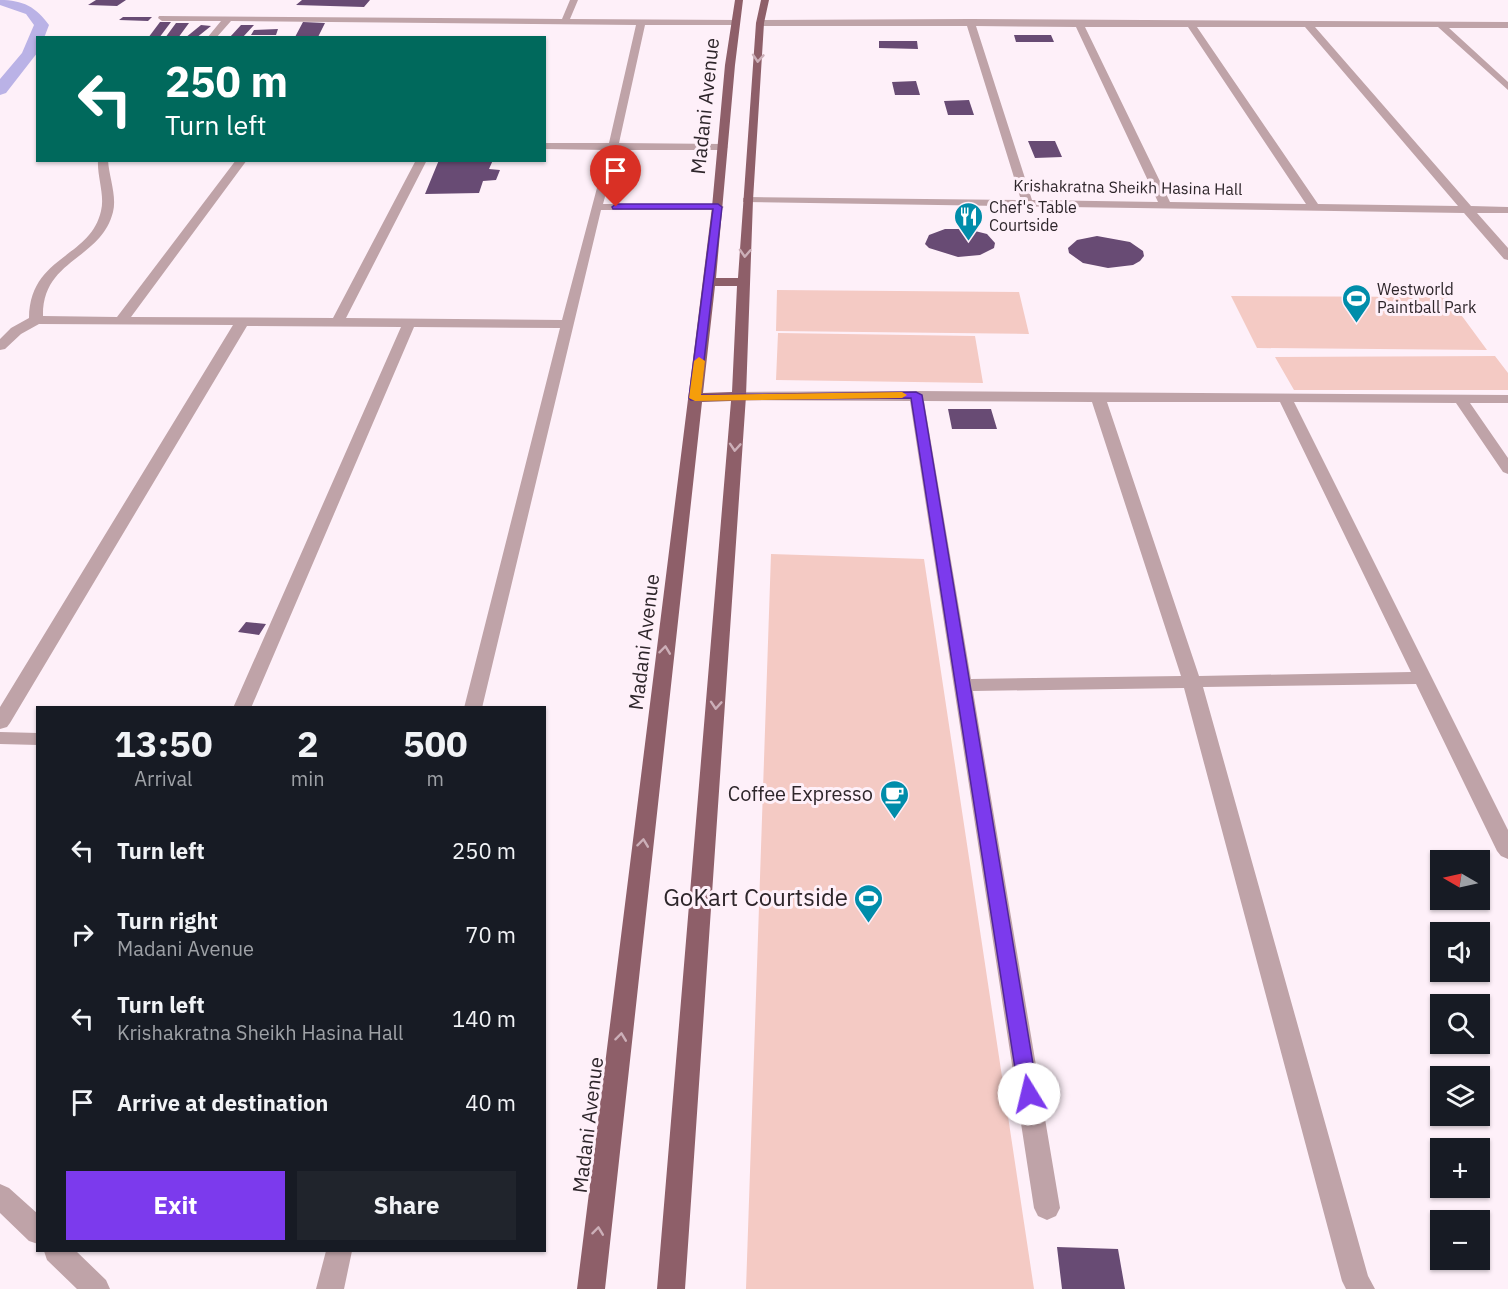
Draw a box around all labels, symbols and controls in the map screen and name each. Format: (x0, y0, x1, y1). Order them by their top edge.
street label: Madani Avenue (684, 36, 725, 176)
text: 250 m (165, 54, 288, 109)
one-way arrow (751, 54, 764, 63)
icon: left (66, 60, 144, 138)
text: Turn left (165, 107, 266, 142)
pin (590, 145, 641, 207)
icon: arrive (599, 154, 632, 187)
street label: Krishakratna Sheikh Hasina Hall (1013, 175, 1243, 199)
place label: Chef's Table Courtside (989, 197, 1077, 235)
restaurant icon: Chef's Table Courtside (952, 200, 984, 242)
one-way arrow (738, 248, 751, 257)
place label: Westworld Paintball Park (1377, 279, 1477, 317)
sports icon: Westworld Paintball Park (1340, 282, 1372, 324)
one-way arrow (729, 443, 742, 452)
street label: Madani Avenue (622, 572, 665, 712)
one-way arrow (659, 645, 671, 654)
one-way arrow (710, 700, 723, 709)
text: 13:50 (114, 720, 213, 767)
text: 2 (297, 720, 319, 767)
text: 500 (403, 720, 468, 767)
text: Arrival (134, 765, 193, 792)
text: min (291, 765, 325, 792)
text: m (427, 765, 444, 792)
cafe icon: Coffee Expresso (878, 778, 910, 820)
place label: Coffee Expresso (728, 780, 873, 807)
icon: left (66, 834, 99, 867)
text: Turn left (117, 836, 205, 865)
text: 250 m (452, 836, 516, 865)
one-way arrow (636, 839, 649, 848)
north arrow (1430, 850, 1490, 910)
map controls (1430, 850, 1490, 1270)
place label: GoKart Courtside (663, 881, 848, 913)
sports icon: GoKart Courtside (853, 882, 885, 924)
text: Turn right (117, 906, 218, 935)
icon: right (66, 918, 99, 951)
text: 70 m (465, 920, 516, 949)
button: sound (1430, 922, 1490, 982)
text: Madani Avenue (117, 935, 254, 962)
text: Turn left (117, 990, 205, 1019)
button: search (1430, 994, 1490, 1054)
icon: left (66, 1002, 99, 1035)
text: 140 m (452, 1004, 516, 1033)
text: Krishakratna Sheikh Hasina Hall (117, 1019, 403, 1046)
one-way arrow (614, 1033, 626, 1042)
street label: Madani Avenue (566, 1055, 609, 1195)
position arrow (997, 1062, 1061, 1126)
button: layers (1430, 1066, 1490, 1126)
icon: arrive (66, 1086, 99, 1119)
text: Arrive at destination (117, 1088, 328, 1117)
text: 40 m (465, 1088, 516, 1117)
button: + (1430, 1138, 1490, 1198)
button: Exit (66, 1171, 285, 1240)
button: Share (297, 1171, 516, 1240)
button: − (1430, 1210, 1490, 1270)
one-way arrow (591, 1226, 604, 1235)

